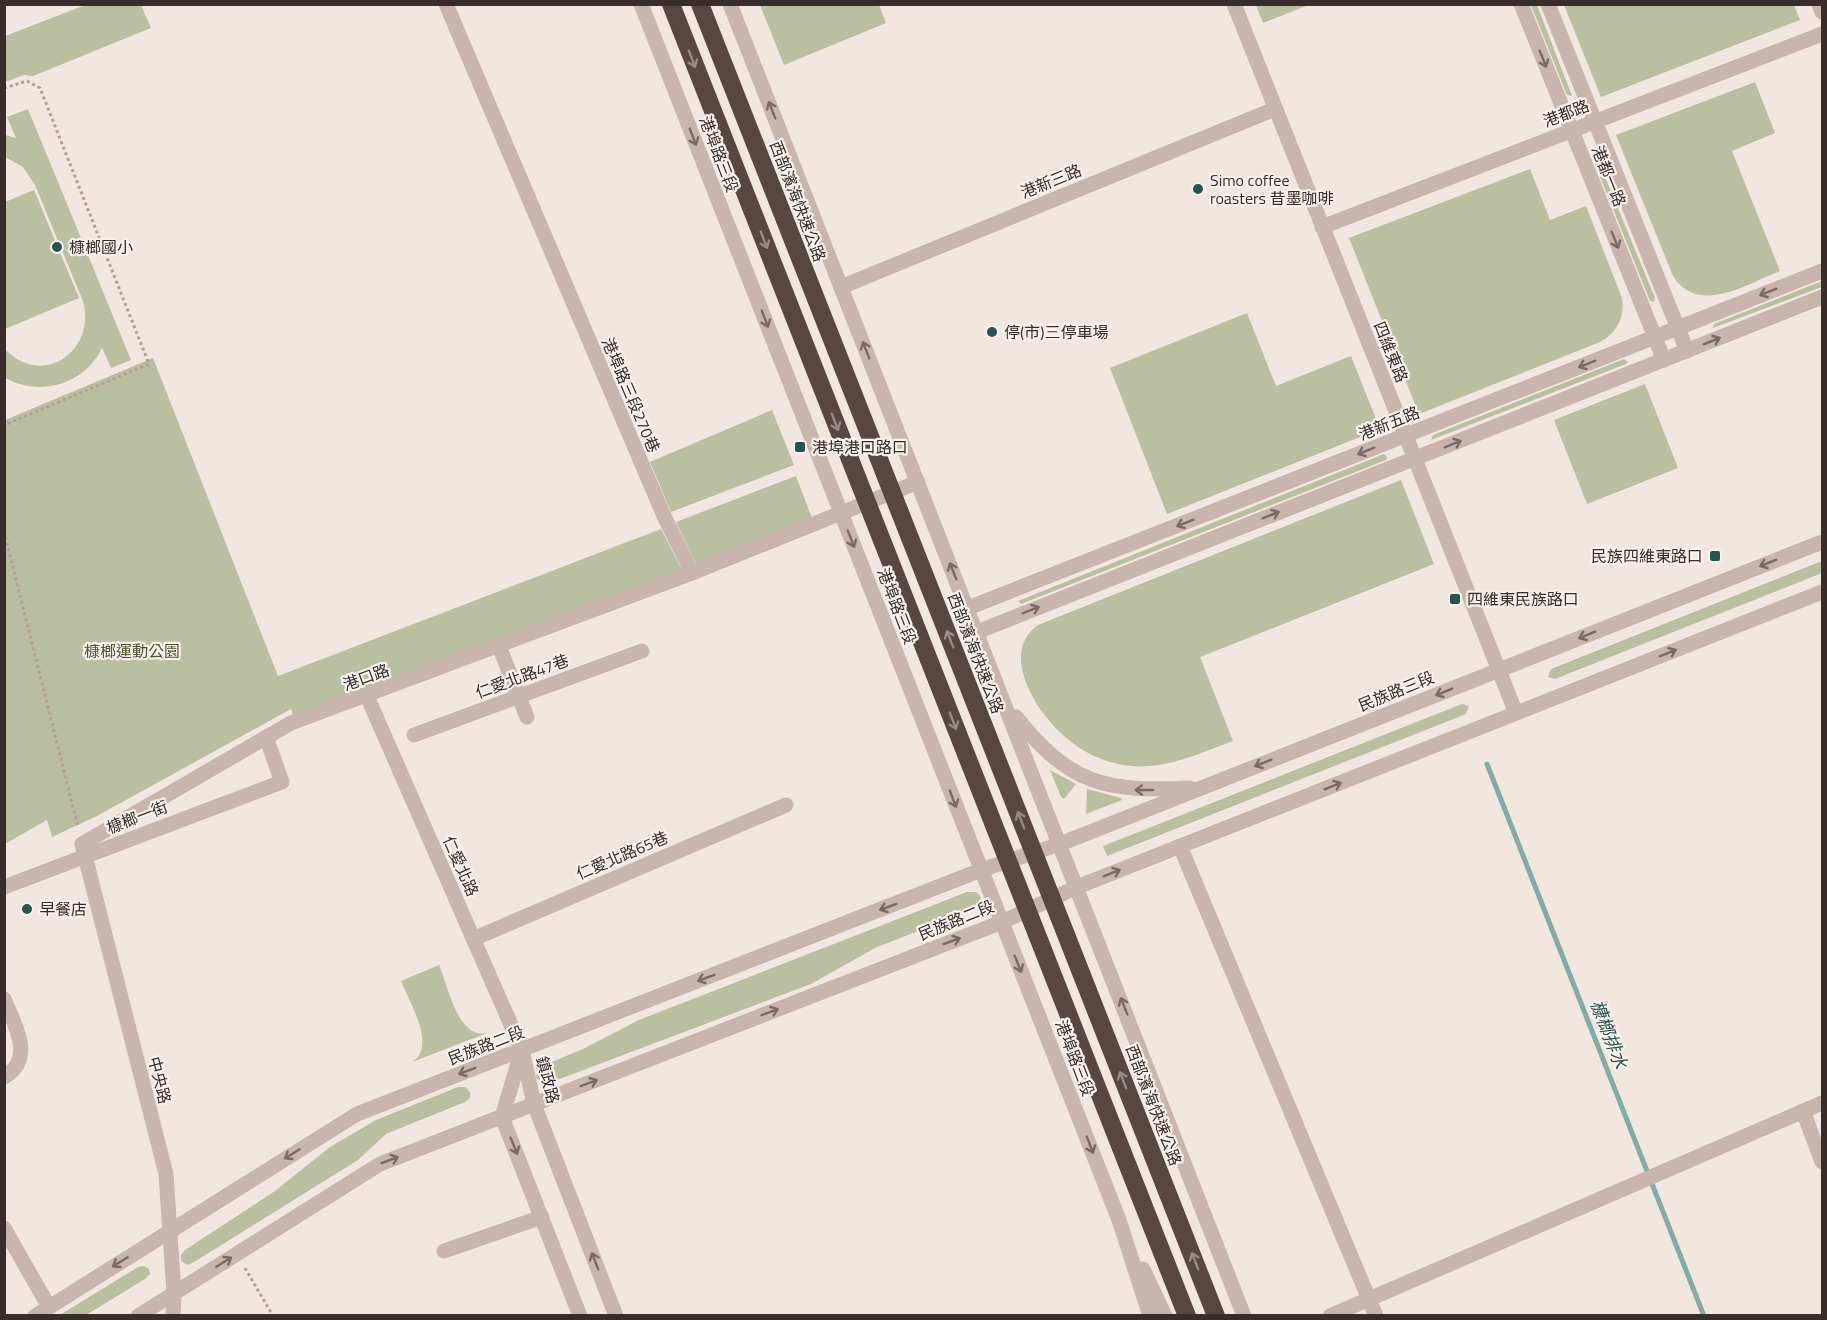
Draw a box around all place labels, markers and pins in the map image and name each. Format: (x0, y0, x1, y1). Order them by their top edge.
place label: Simo coffee roasters 昔墨咖啡 (1210, 168, 1333, 210)
marker: Simo coffee roasters 昔墨咖啡 (1191, 182, 1205, 196)
place label: 槺榔國小 (69, 235, 133, 259)
marker: 槺榔國小 (50, 240, 64, 254)
place label: 停(市)三停車場 (1004, 320, 1108, 344)
marker: 停(市)三停車場 (985, 325, 999, 339)
place label: 港埠港口路口 (812, 435, 908, 459)
marker: 港埠港口路口 (793, 440, 807, 454)
place label: 民族四維東路口 (1591, 544, 1703, 568)
marker: 民族四維東路口 (1708, 549, 1722, 563)
place label: 四維東民族路口 (1467, 587, 1579, 611)
marker: 四維東民族路口 (1448, 592, 1462, 606)
place label: 早餐店 (39, 897, 87, 921)
marker: 早餐店 (20, 902, 34, 916)

